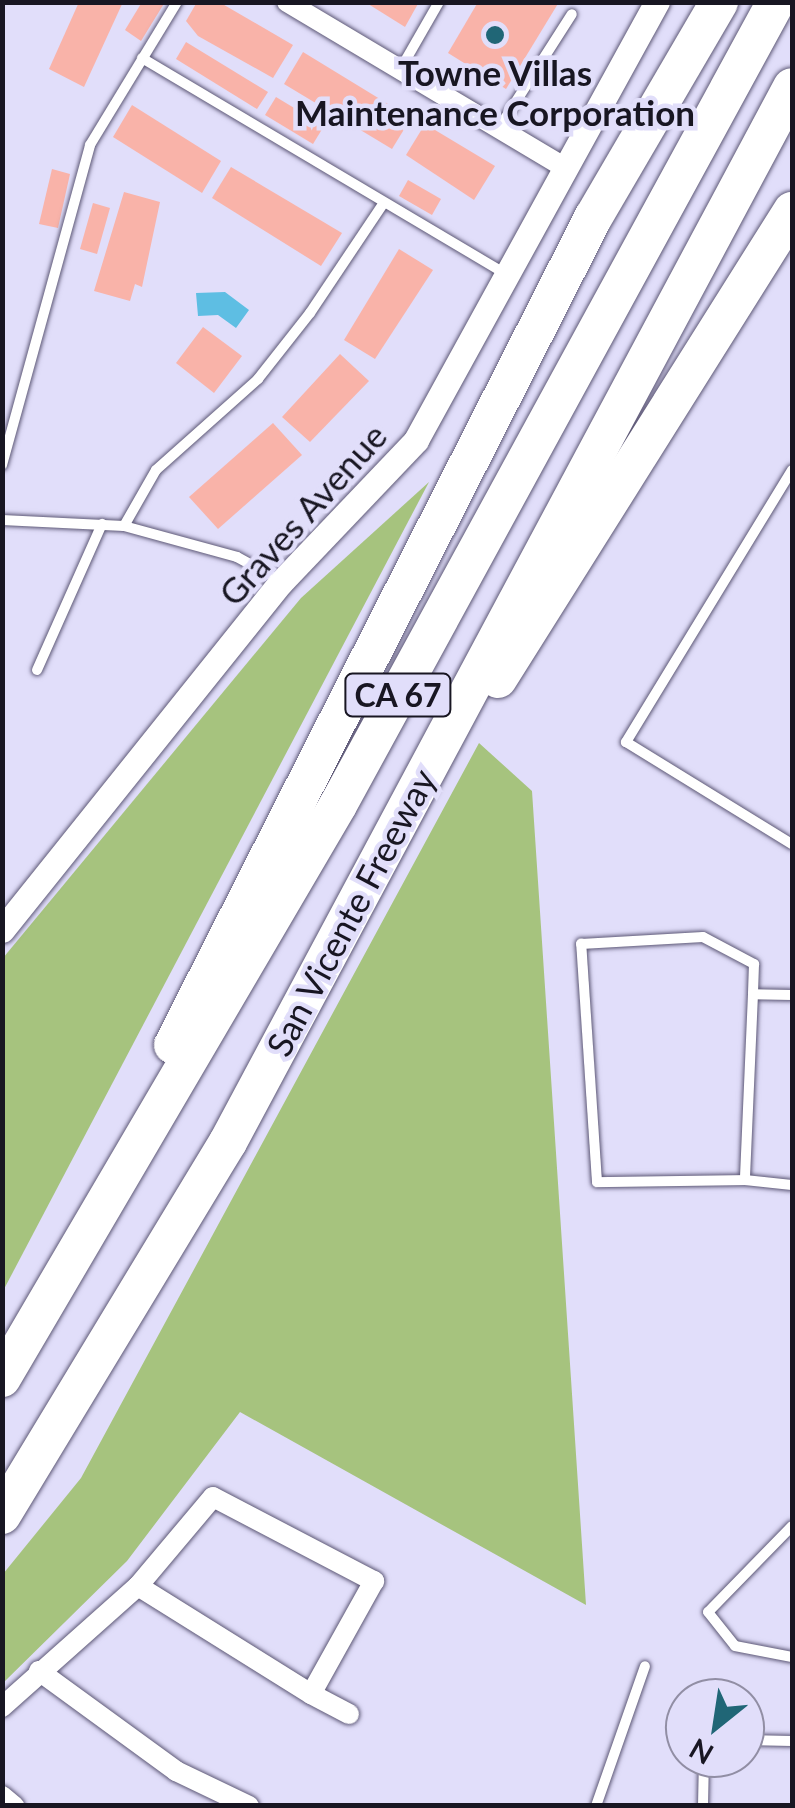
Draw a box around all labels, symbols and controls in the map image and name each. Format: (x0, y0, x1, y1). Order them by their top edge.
marker: Towne Villas Maintenance Corporation (484, 24, 506, 46)
place label: Towne Villas Maintenance Corporation (295, 51, 695, 133)
street label: Graves Avenue (209, 414, 395, 614)
road number: CA 67 (343, 668, 453, 722)
street label: San Vicente Freeway (256, 761, 444, 1063)
north arrow (665, 1678, 765, 1778)
text: N (683, 1732, 719, 1772)

